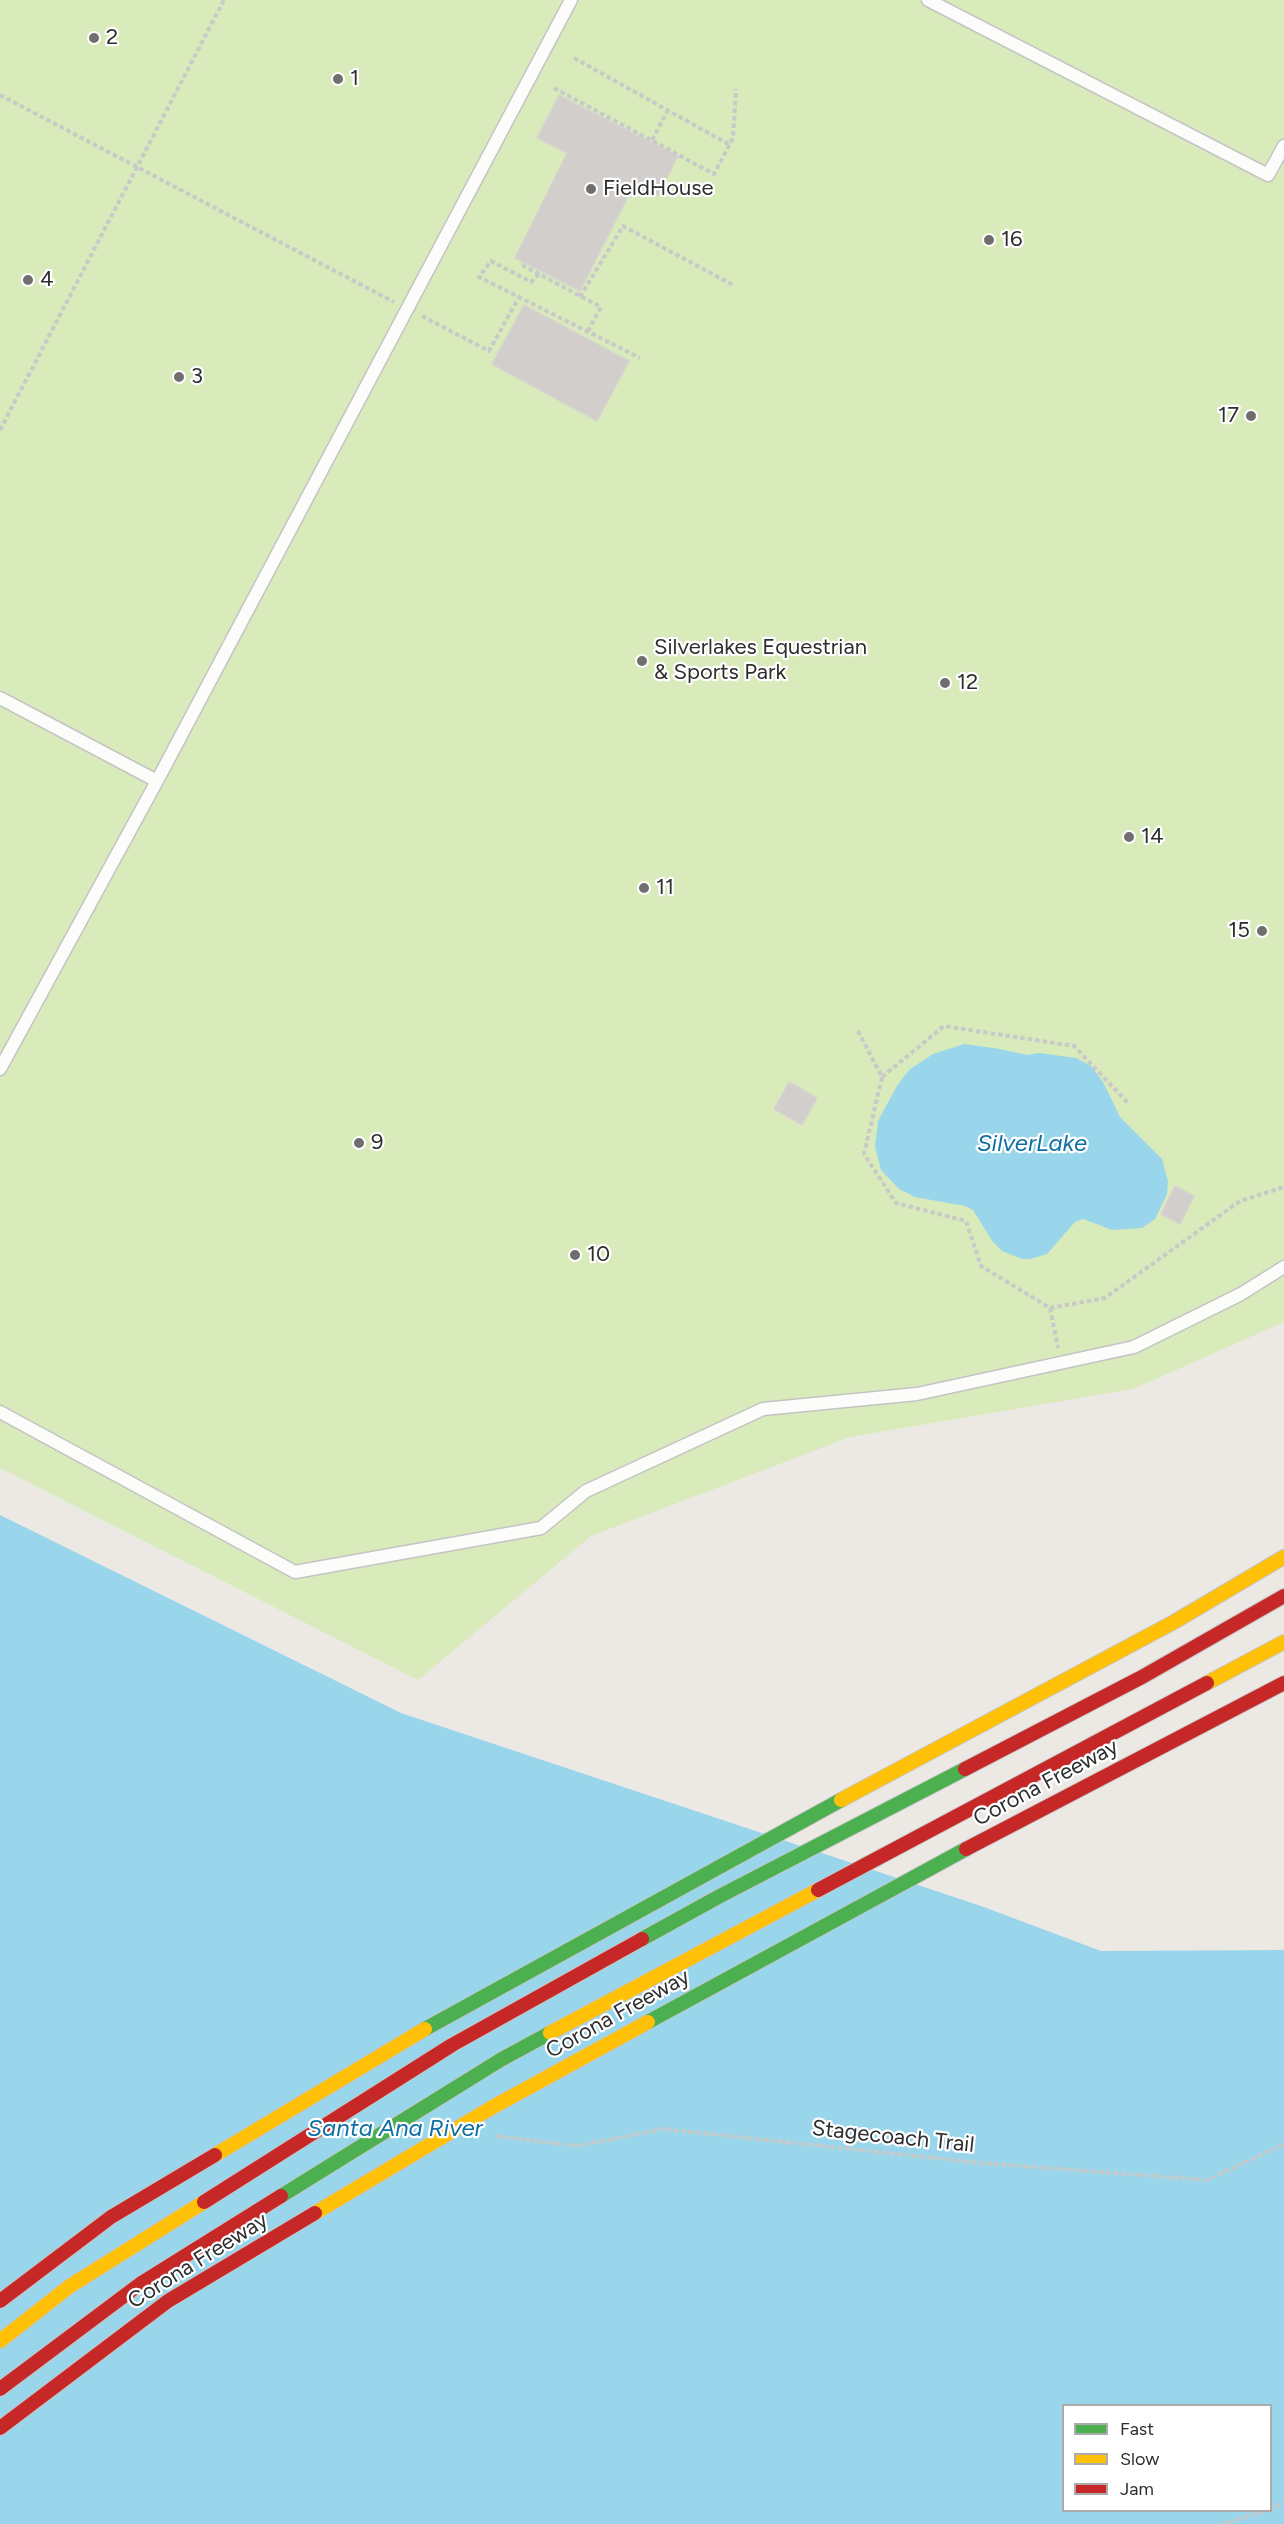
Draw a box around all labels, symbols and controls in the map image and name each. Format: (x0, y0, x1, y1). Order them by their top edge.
place label: 2 (106, 25, 118, 51)
marker: 2 (87, 31, 101, 45)
place label: 1 (350, 66, 359, 92)
marker: 1 (331, 72, 345, 86)
place label: FieldHouse (603, 176, 714, 202)
marker: FieldHouse (584, 182, 598, 196)
place label: 16 (1001, 227, 1023, 253)
marker: 16 (982, 233, 996, 247)
place label: 4 (40, 267, 54, 293)
marker: 4 (21, 273, 35, 287)
place label: 3 (191, 364, 203, 390)
marker: 3 (172, 370, 186, 384)
place label: 17 (1218, 403, 1239, 429)
marker: 17 (1244, 409, 1258, 423)
place label: Silverlakes Equestrian & Sports Park (654, 635, 867, 686)
marker: Silverlakes Equestrian & Sports Park (635, 654, 649, 668)
place label: 12 (957, 670, 978, 696)
marker: 12 (938, 676, 952, 690)
place label: 14 (1141, 824, 1164, 850)
marker: 14 (1122, 830, 1136, 844)
place label: 11 (656, 875, 674, 901)
marker: 11 (637, 881, 651, 895)
place label: 15 (1228, 918, 1250, 944)
marker: 15 (1255, 924, 1269, 938)
place label: 9 (371, 1130, 383, 1156)
water label: SilverLake (977, 1130, 1087, 1158)
marker: 9 (352, 1136, 366, 1150)
place label: 10 (587, 1242, 610, 1268)
marker: 10 (568, 1248, 582, 1262)
street label: Corona Freeway (969, 1734, 1123, 1832)
street label: Corona Freeway (542, 1964, 694, 2064)
water label: Santa Ana River (307, 2115, 483, 2143)
street label: Stagecoach Trail (811, 2115, 975, 2159)
street label: Corona Freeway (123, 2207, 273, 2315)
legend (1062, 2404, 1272, 2512)
text: Fast (1120, 2418, 1154, 2440)
text: Slow (1120, 2448, 1159, 2470)
text: Jam (1120, 2478, 1154, 2500)

